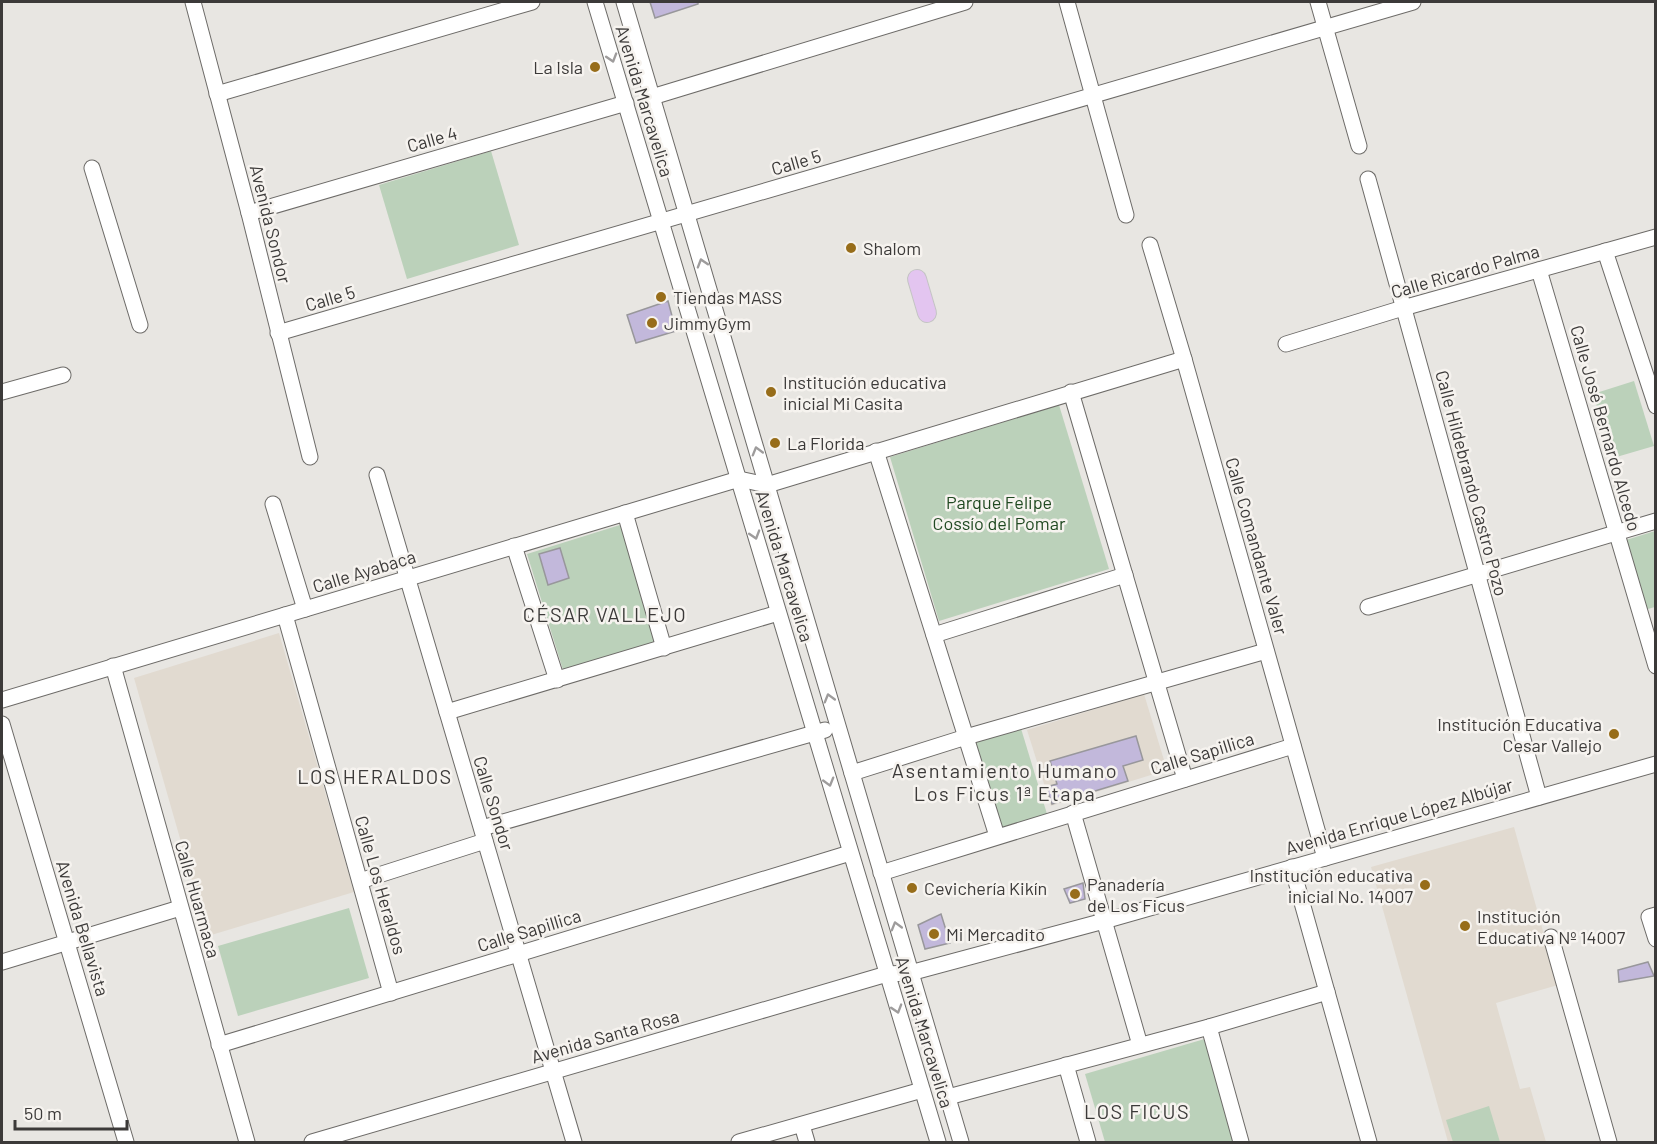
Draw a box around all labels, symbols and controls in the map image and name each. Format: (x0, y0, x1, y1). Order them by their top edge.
street label: Avenida Marcavelica (611, 23, 679, 179)
one-way arrow (605, 52, 617, 62)
place label: La Isla (533, 56, 583, 78)
marker: La Isla (588, 60, 602, 74)
street label: Calle 4 (404, 121, 460, 157)
street label: Calle 5 (769, 144, 823, 180)
street label: Avenida Sondor (246, 163, 296, 286)
place label: Shalom (863, 237, 921, 259)
street label: Calle Ricardo Palma (1388, 239, 1542, 303)
marker: Shalom (844, 241, 858, 255)
one-way arrow (697, 259, 709, 269)
street label: Calle 5 (303, 280, 357, 316)
place label: Tiendas MASS (673, 286, 782, 308)
marker: Tiendas MASS (654, 290, 668, 304)
place label: JimmyGym (664, 312, 751, 334)
marker: JimmyGym (645, 316, 659, 330)
street label: Calle José Bernardo Alcedo (1566, 323, 1646, 533)
street label: Calle Hildebrando Castro Pozo (1431, 368, 1513, 598)
place label: Institución educativa inicial Mi Casita (783, 371, 947, 414)
marker: Institución educativa inicial Mi Casita (764, 385, 778, 399)
place label: La Florida (787, 432, 864, 454)
marker: La Florida (768, 436, 782, 450)
one-way arrow (752, 446, 764, 457)
street label: Calle Comandante Valer (1221, 455, 1293, 638)
street label: Avenida Marcavelica (751, 488, 819, 644)
park label: Parque Felipe Cossío del Pomar (933, 491, 1066, 534)
one-way arrow (748, 529, 760, 540)
street label: Calle Ayabaca (310, 545, 418, 597)
district label: CÉSAR VALLEJO (523, 602, 687, 626)
one-way arrow (824, 693, 836, 704)
place label: Institución Educativa Cesar Vallejo (1437, 713, 1602, 756)
street label: Calle Sapillica (1148, 727, 1256, 779)
marker: Institución Educativa Cesar Vallejo (1607, 727, 1621, 741)
street label: Calle Sondor (469, 753, 519, 853)
district label: Asentamiento Humano Los Ficus 1ª Etapa (892, 758, 1118, 805)
district label: LOS HERALDOS (297, 764, 453, 788)
street label: Avenida Enrique López Albújar (1283, 773, 1516, 859)
one-way arrow (822, 777, 835, 787)
street label: Calle Los Heraldos (351, 813, 411, 957)
street label: Calle Huarmaca (171, 838, 225, 960)
street label: Avenida Bellavista (52, 857, 114, 999)
place label: Institución educativa inicial No. 14007 (1250, 864, 1413, 907)
place label: Panadería de Los Ficus (1087, 873, 1185, 916)
place label: Cevichería Kikín (924, 877, 1047, 899)
marker: Institución educativa inicial No. 14007 (1418, 878, 1432, 892)
marker: Cevichería Kikín (905, 881, 919, 895)
marker: Panadería de Los Ficus (1068, 887, 1082, 901)
street label: Calle Sapillica (475, 904, 583, 956)
place label: Institución Educativa Nº 14007 (1477, 905, 1626, 948)
marker: Institución Educativa Nº 14007 (1458, 919, 1472, 933)
one-way arrow (891, 921, 903, 931)
place label: Mi Mercadito (946, 923, 1045, 945)
marker: Mi Mercadito (927, 927, 941, 941)
street label: Avenida Marcavelica (891, 954, 959, 1110)
one-way arrow (890, 1003, 902, 1014)
street label: Avenida Santa Rosa (529, 1004, 681, 1068)
scale bar (15, 1093, 128, 1131)
district label: LOS FICUS (1084, 1099, 1190, 1123)
text: 50 m (24, 1102, 62, 1124)

